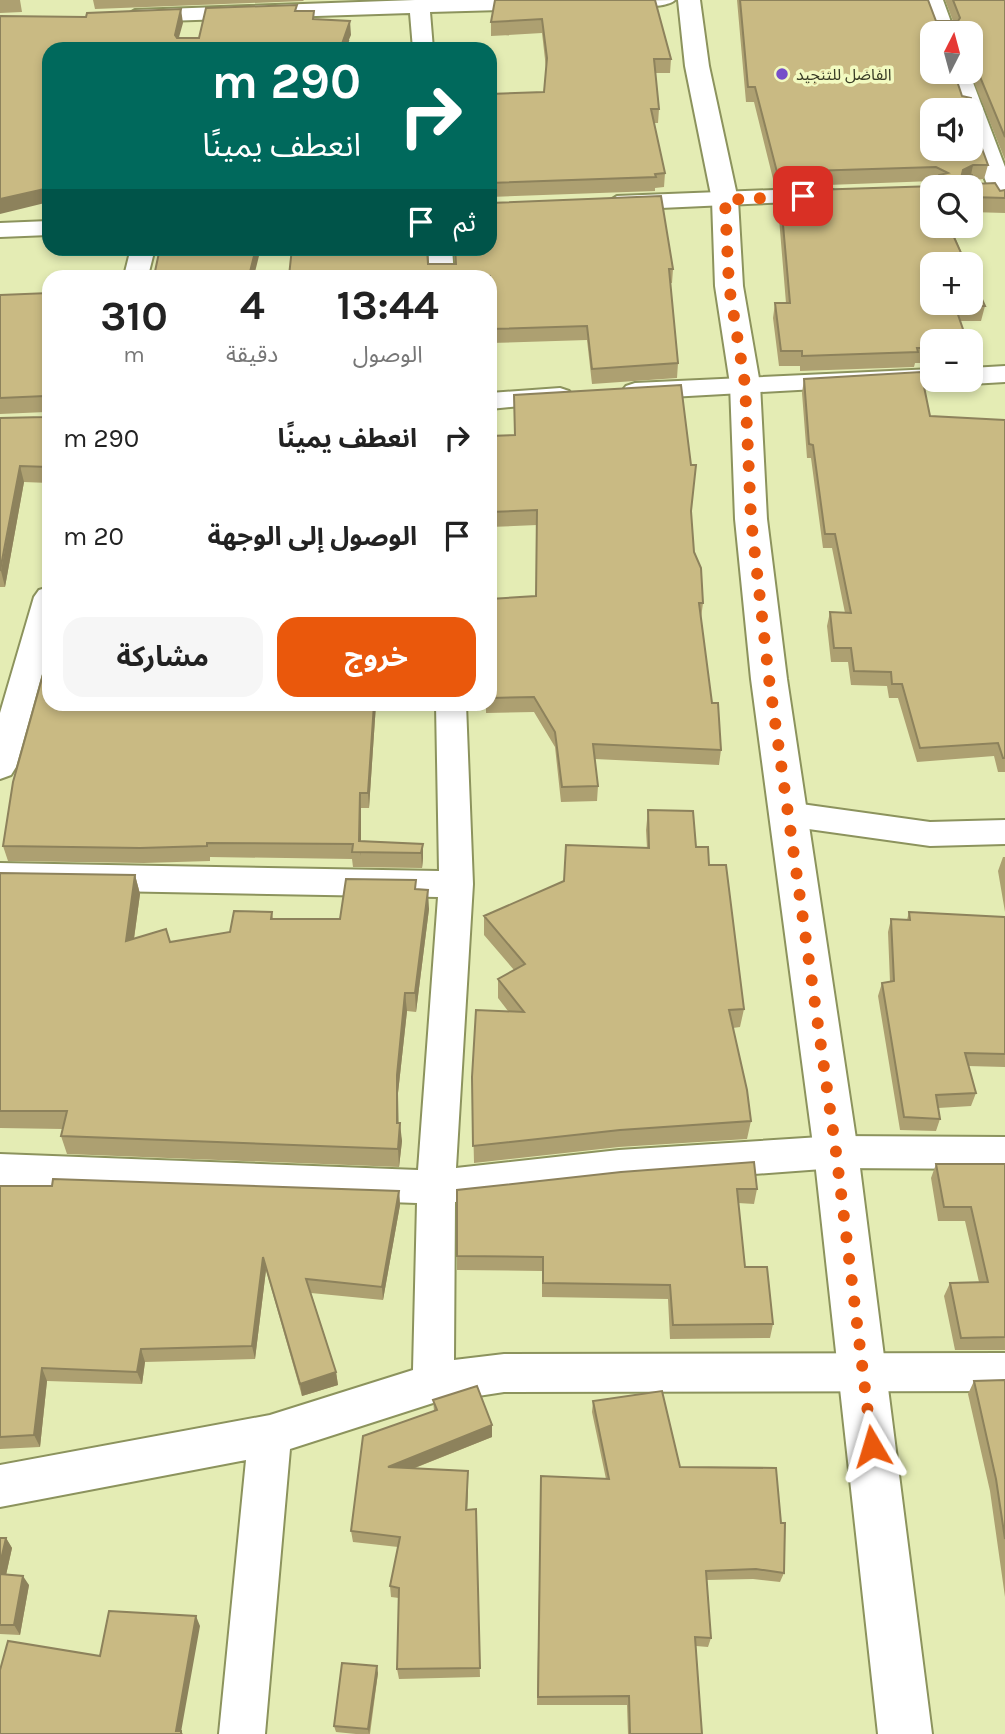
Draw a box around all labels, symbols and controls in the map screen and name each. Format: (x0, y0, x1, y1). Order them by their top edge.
north arrow (920, 21, 984, 84)
map controls (920, 21, 983, 392)
text: 290 m (212, 53, 361, 110)
place label: الفاضل للتنجيد (796, 65, 892, 84)
marker: الفاضل للتنجيد (774, 66, 790, 82)
icon: right (385, 70, 476, 161)
button: sound (920, 98, 983, 161)
text: انعطف يمينًا (202, 127, 361, 164)
pin (773, 166, 833, 226)
button: search (920, 175, 983, 238)
icon: arrive (784, 177, 822, 215)
icon: arrive (402, 203, 440, 241)
text: ثم (454, 207, 476, 238)
button: + (920, 252, 983, 315)
text: 4 (240, 280, 265, 330)
text: 13:44 (336, 280, 439, 330)
text: 310 (100, 291, 168, 341)
button: − (920, 329, 983, 392)
text: m (123, 341, 145, 368)
text: دقيقة (226, 341, 278, 368)
text: الوصول (353, 341, 423, 368)
icon: right (438, 419, 476, 457)
text: 290 m (63, 423, 139, 454)
text: انعطف يمينًا (277, 423, 417, 454)
icon: arrive (438, 517, 476, 555)
text: 20 m (63, 521, 124, 552)
text: الوصول إلى الوجهة (208, 521, 417, 552)
button: مشاركة (63, 617, 263, 697)
button: خروج (277, 617, 476, 697)
position arrow (835, 1409, 909, 1483)

